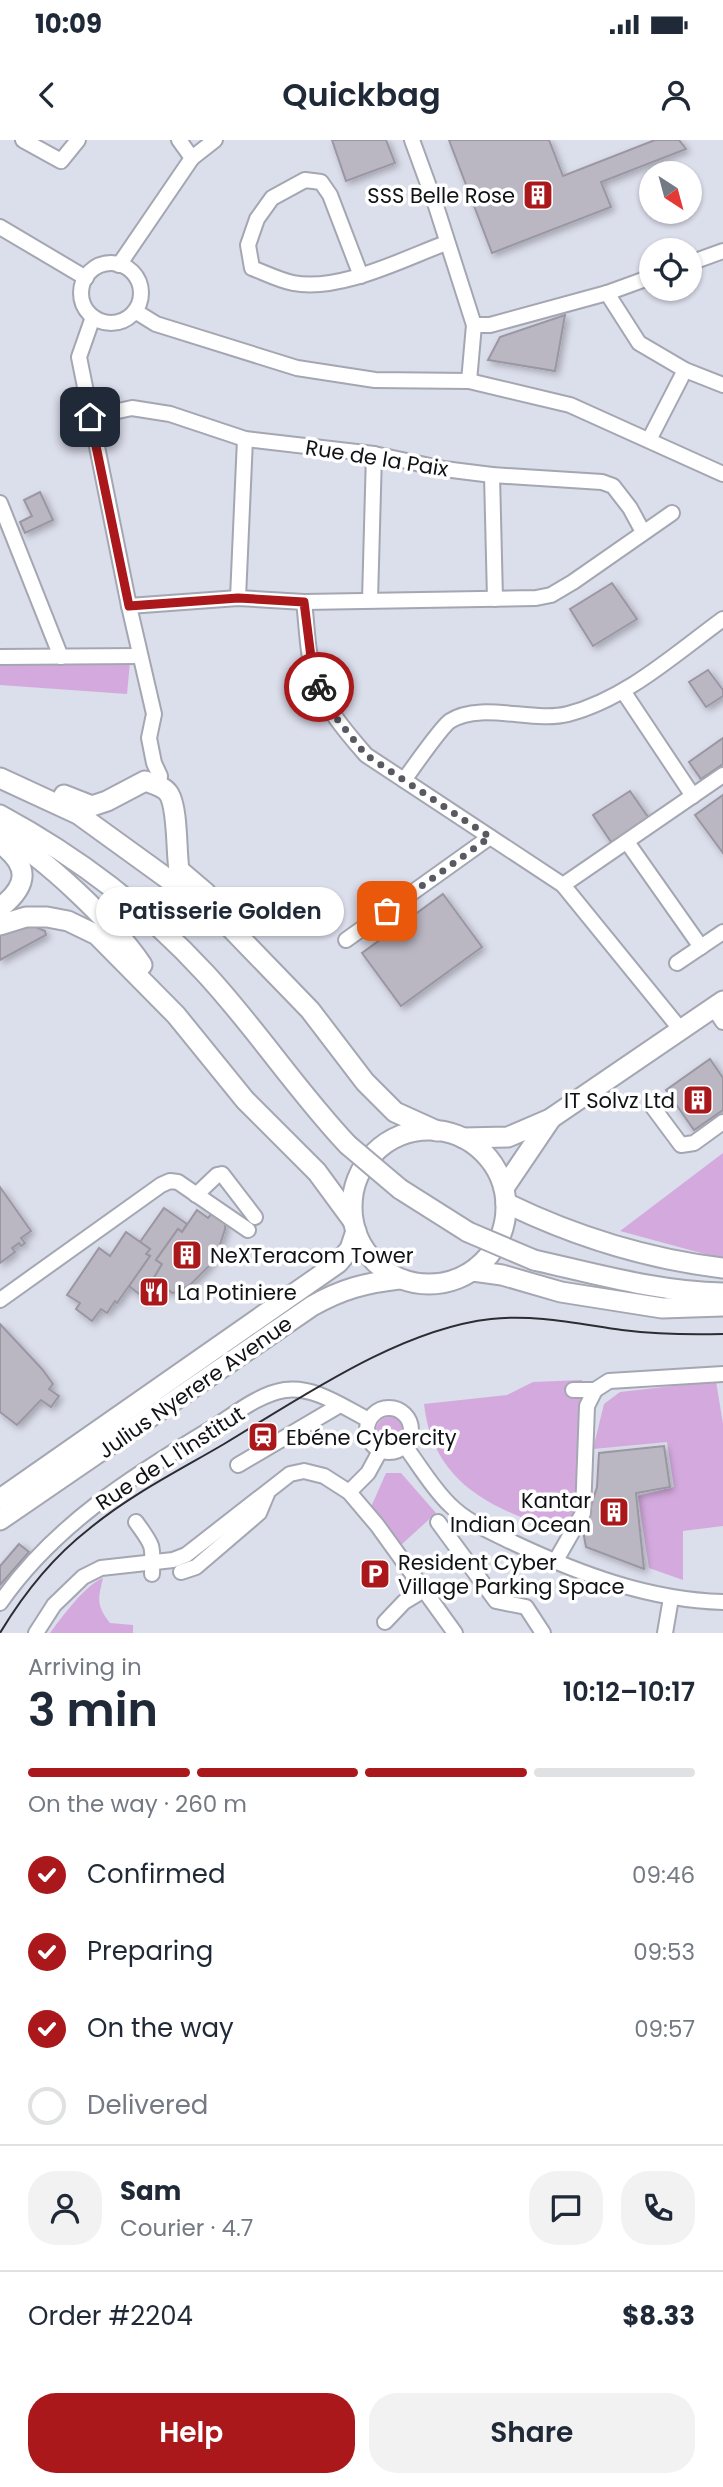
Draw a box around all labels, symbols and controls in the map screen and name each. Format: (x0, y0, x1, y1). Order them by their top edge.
text: 10:09 (35, 6, 102, 42)
text: Quickbag (282, 72, 441, 117)
icon: back (28, 76, 66, 114)
icon: person (657, 76, 695, 114)
north arrow (639, 161, 702, 224)
map controls (639, 161, 702, 301)
building icon: SSS Belle Rose (521, 178, 555, 212)
place label: SSS Belle Rose (367, 181, 515, 210)
button: locate (639, 238, 702, 301)
pin (60, 387, 120, 447)
icon: home (71, 398, 109, 436)
street label: Rue de la Paix (304, 432, 450, 484)
courier (284, 652, 354, 722)
icon: bike (300, 668, 338, 706)
pin (357, 881, 417, 941)
callout: Patisserie Golden (96, 886, 345, 936)
icon: bag (368, 892, 406, 930)
text: Patisserie Golden (118, 895, 322, 927)
building icon: IT Solvz Ltd (681, 1083, 715, 1117)
place label: IT Solvz Ltd (564, 1086, 675, 1115)
building icon: NeXTeracom Tower (170, 1238, 204, 1272)
place label: NeXTeracom Tower (210, 1241, 414, 1270)
restaurant icon: La Potiniere (137, 1275, 171, 1309)
place label: La Potiniere (177, 1278, 297, 1307)
street label: Julius Nyerere Avenue (92, 1309, 298, 1465)
street label: Rue de L l'Institut (90, 1399, 250, 1517)
station icon: Ebéne Cybercity (246, 1420, 280, 1454)
place label: Ebéne Cybercity (286, 1423, 457, 1452)
place label: Kantar Indian Ocean (450, 1486, 591, 1539)
building icon: Kantar Indian Ocean (597, 1495, 631, 1529)
place label: Resident Cyber Village Parking Space (398, 1548, 625, 1601)
parking icon: Resident Cyber Village Parking Space (358, 1557, 392, 1591)
text: Arriving in (28, 1651, 142, 1683)
text: 10:12–10:17 (563, 1674, 695, 1710)
text: 3 min (28, 1678, 158, 1742)
text: On the way · 260 m (28, 1788, 247, 1820)
icon: check (28, 1856, 66, 1894)
text: Confirmed (87, 1856, 225, 1892)
text: 09:46 (632, 1859, 695, 1891)
icon: check (28, 1933, 66, 1971)
text: Preparing (87, 1933, 213, 1969)
text: 09:53 (633, 1936, 695, 1968)
icon: check (28, 2010, 66, 2048)
text: On the way (87, 2010, 234, 2046)
text: 09:57 (634, 2013, 695, 2045)
text: Delivered (87, 2087, 208, 2123)
button: person (28, 2171, 102, 2245)
button: chat (529, 2171, 603, 2245)
button: phone (621, 2171, 695, 2245)
text: Sam (120, 2173, 181, 2209)
text: Courier · 4.7 (120, 2212, 253, 2244)
text: Order #2204 (28, 2298, 193, 2334)
text: $8.33 (622, 2298, 695, 2334)
button: Help (28, 2393, 355, 2473)
button: Share (369, 2393, 695, 2473)

